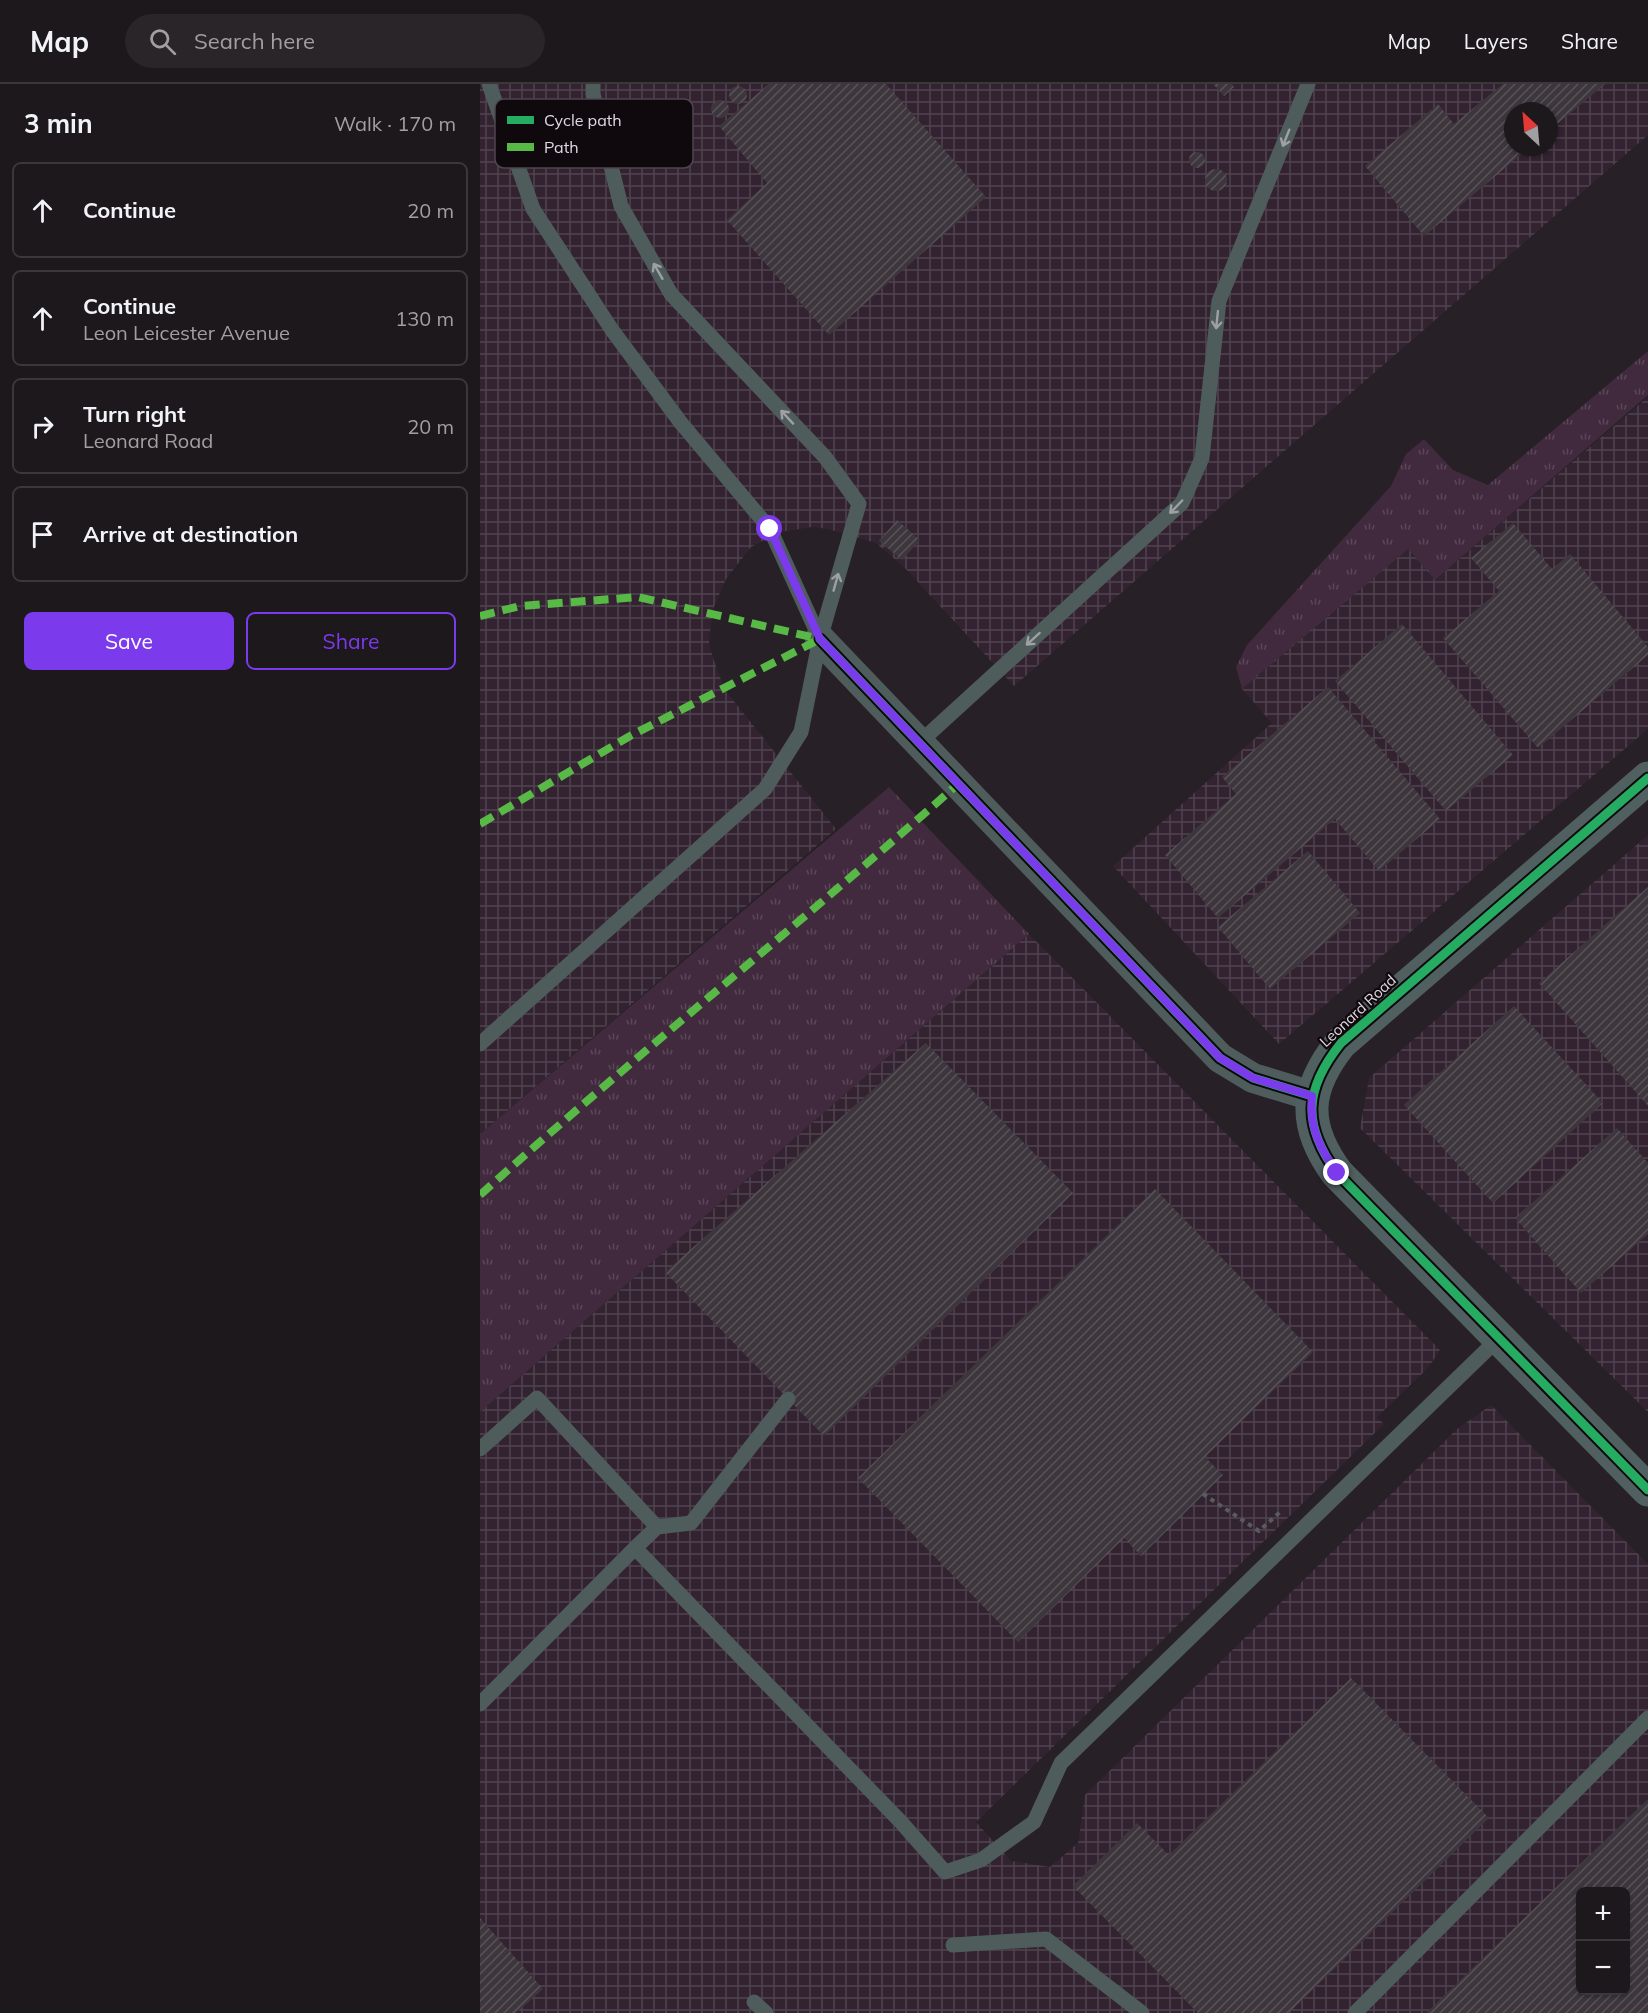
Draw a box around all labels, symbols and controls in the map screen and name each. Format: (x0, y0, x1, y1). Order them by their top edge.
search box (125, 14, 545, 68)
text: Map (30, 24, 89, 59)
icon: search (146, 25, 179, 58)
text: Search here (194, 27, 315, 55)
text: Map (1388, 28, 1431, 54)
text: Layers (1464, 28, 1528, 54)
text: Share (1561, 28, 1618, 54)
legend (495, 99, 693, 168)
north arrow (1504, 102, 1558, 156)
text: 3 min (24, 107, 93, 140)
text: Cycle path (544, 110, 622, 130)
text: Walk · 170 m (334, 111, 456, 136)
one-way arrow (1280, 129, 1291, 147)
text: Path (544, 137, 579, 157)
icon: ahead (26, 194, 59, 227)
text: Continue (83, 196, 176, 224)
text: 20 m (407, 198, 454, 223)
one-way arrow (652, 263, 664, 280)
text: Continue (83, 292, 176, 320)
icon: ahead (26, 302, 59, 335)
text: 130 m (395, 306, 454, 331)
one-way arrow (1211, 310, 1222, 329)
text: Leon Leicester Avenue (83, 320, 290, 345)
text: Turn right (83, 400, 186, 428)
one-way arrow (779, 409, 794, 424)
icon: right (26, 410, 59, 443)
text: 20 m (407, 414, 454, 439)
text: Leonard Road (83, 428, 213, 453)
one-way arrow (1169, 500, 1184, 515)
route start (756, 515, 782, 541)
icon: arrive (26, 518, 59, 551)
text: Arrive at destination (83, 520, 298, 548)
one-way arrow (831, 573, 842, 592)
button: Save (24, 612, 234, 670)
button: Share (246, 612, 456, 670)
one-way arrow (1026, 632, 1041, 646)
street label: Leonard Road (1315, 970, 1400, 1051)
route end (1323, 1159, 1349, 1185)
map controls (1576, 1887, 1630, 1995)
button: + (1576, 1887, 1630, 1941)
button: − (1576, 1941, 1630, 1995)

